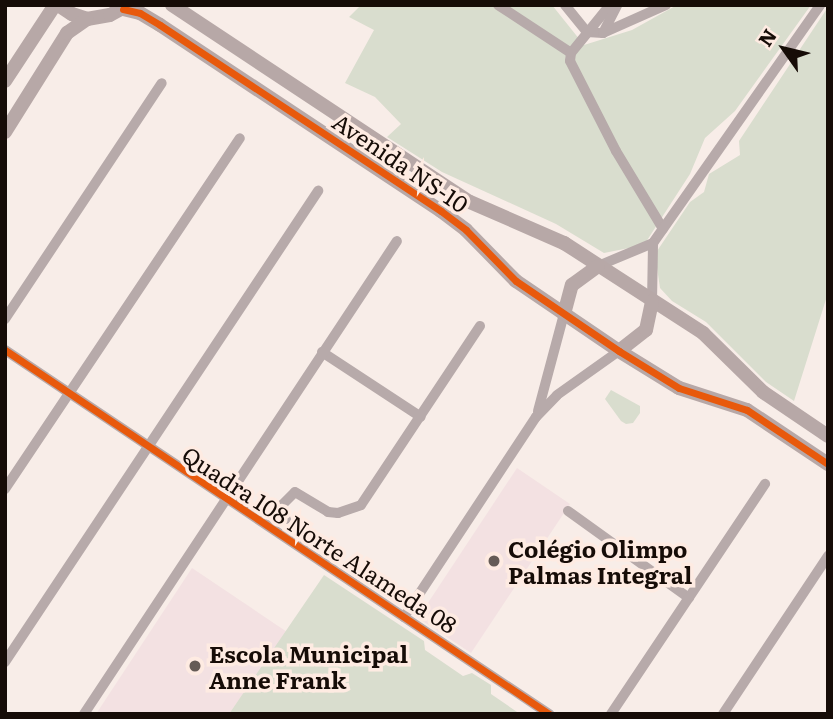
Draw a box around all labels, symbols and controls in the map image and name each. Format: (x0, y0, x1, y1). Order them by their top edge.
north arrow (749, 14, 819, 84)
text: N (751, 23, 783, 52)
street label: Avenida NS-10 (328, 107, 474, 217)
street label: Quadra 108 Norte Alameda 08 (177, 440, 463, 638)
place label: Colégio Olimpo Palmas Integral (508, 534, 692, 588)
marker: Colégio Olimpo Palmas Integral (486, 553, 502, 569)
place label: Escola Municipal Anne Frank (209, 639, 408, 693)
marker: Escola Municipal Anne Frank (187, 658, 203, 674)

